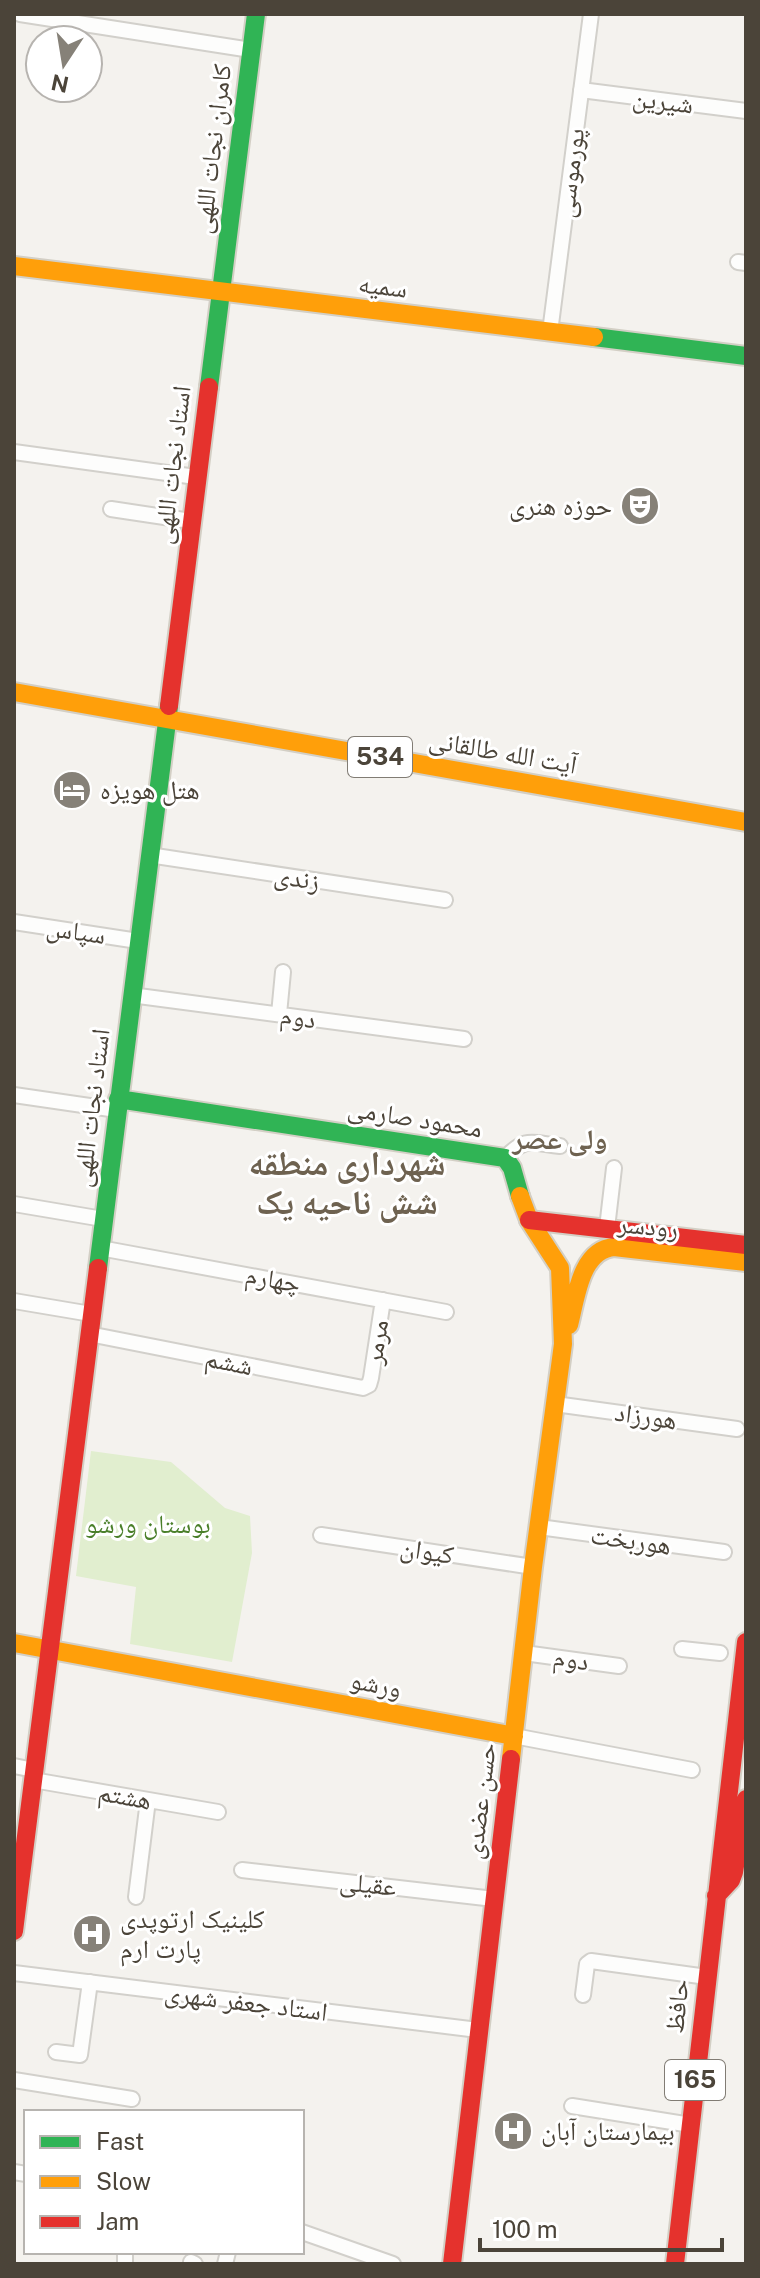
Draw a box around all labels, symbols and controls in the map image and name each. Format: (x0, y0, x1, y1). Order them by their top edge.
north arrow (24, 24, 104, 104)
street label: کامران نجات اللهی (186, 62, 238, 236)
text: N (49, 69, 71, 98)
street label: شیرین (631, 81, 695, 121)
street label: پورموسی (549, 126, 592, 220)
street label: سمیه (357, 267, 409, 304)
street label: استاد نجات اللهی (146, 384, 198, 546)
theatre icon: حوزه هنری (619, 485, 661, 527)
place label: حوزه هنری (509, 490, 612, 522)
street label: آیت الله طالقانی (426, 723, 581, 781)
road number: 534 (348, 737, 412, 777)
hotel icon: هتل هویزه (51, 769, 93, 811)
place label: هتل هویزه (100, 774, 200, 806)
street label: زندی (272, 859, 322, 897)
street label: سپاس (44, 911, 108, 951)
street label: دوم (278, 999, 318, 1037)
street label: استاد نجات اللهی (65, 1027, 117, 1189)
street label: محمود صارمی (345, 1092, 485, 1144)
district label: ولی عصر (512, 1122, 607, 1157)
district label: شهرداری منطقه شش ناحیه یک (248, 1143, 446, 1223)
street label: رودسر (616, 1207, 680, 1244)
street label: چهارم (242, 1258, 303, 1302)
street label: مرمر (357, 1317, 394, 1367)
street label: ششم (202, 1342, 256, 1383)
street label: هورزاد (613, 1396, 679, 1435)
park label: بوستان ورشو (85, 1508, 211, 1540)
street label: هوربخت (589, 1519, 673, 1560)
street label: کیوان (398, 1531, 456, 1571)
street label: دوم (551, 1641, 591, 1679)
street label: ورشو (348, 1663, 404, 1704)
street label: حسن عضدی (457, 1741, 503, 1861)
street label: هشتم (96, 1776, 154, 1817)
street label: عقیلی (338, 1865, 398, 1903)
place label: کلینیک ارتوپدی پارت ارم (120, 1903, 265, 1967)
hospital icon: کلینیک ارتوپدی پارت ارم (71, 1913, 113, 1955)
street label: استاد جعفر شهری (163, 1976, 329, 2028)
street label: حافظ (658, 1977, 695, 2035)
road number: 165 (665, 2060, 725, 2100)
legend (24, 2110, 304, 2254)
hospital icon: بیمارستان آبان (492, 2110, 534, 2152)
place label: بیمارستان آبان (541, 2115, 675, 2147)
text: Fast (96, 2127, 144, 2155)
text: Slow (96, 2167, 151, 2195)
scale bar (480, 2202, 722, 2252)
text: Jam (96, 2207, 139, 2235)
text: 100 m (492, 2215, 558, 2243)

